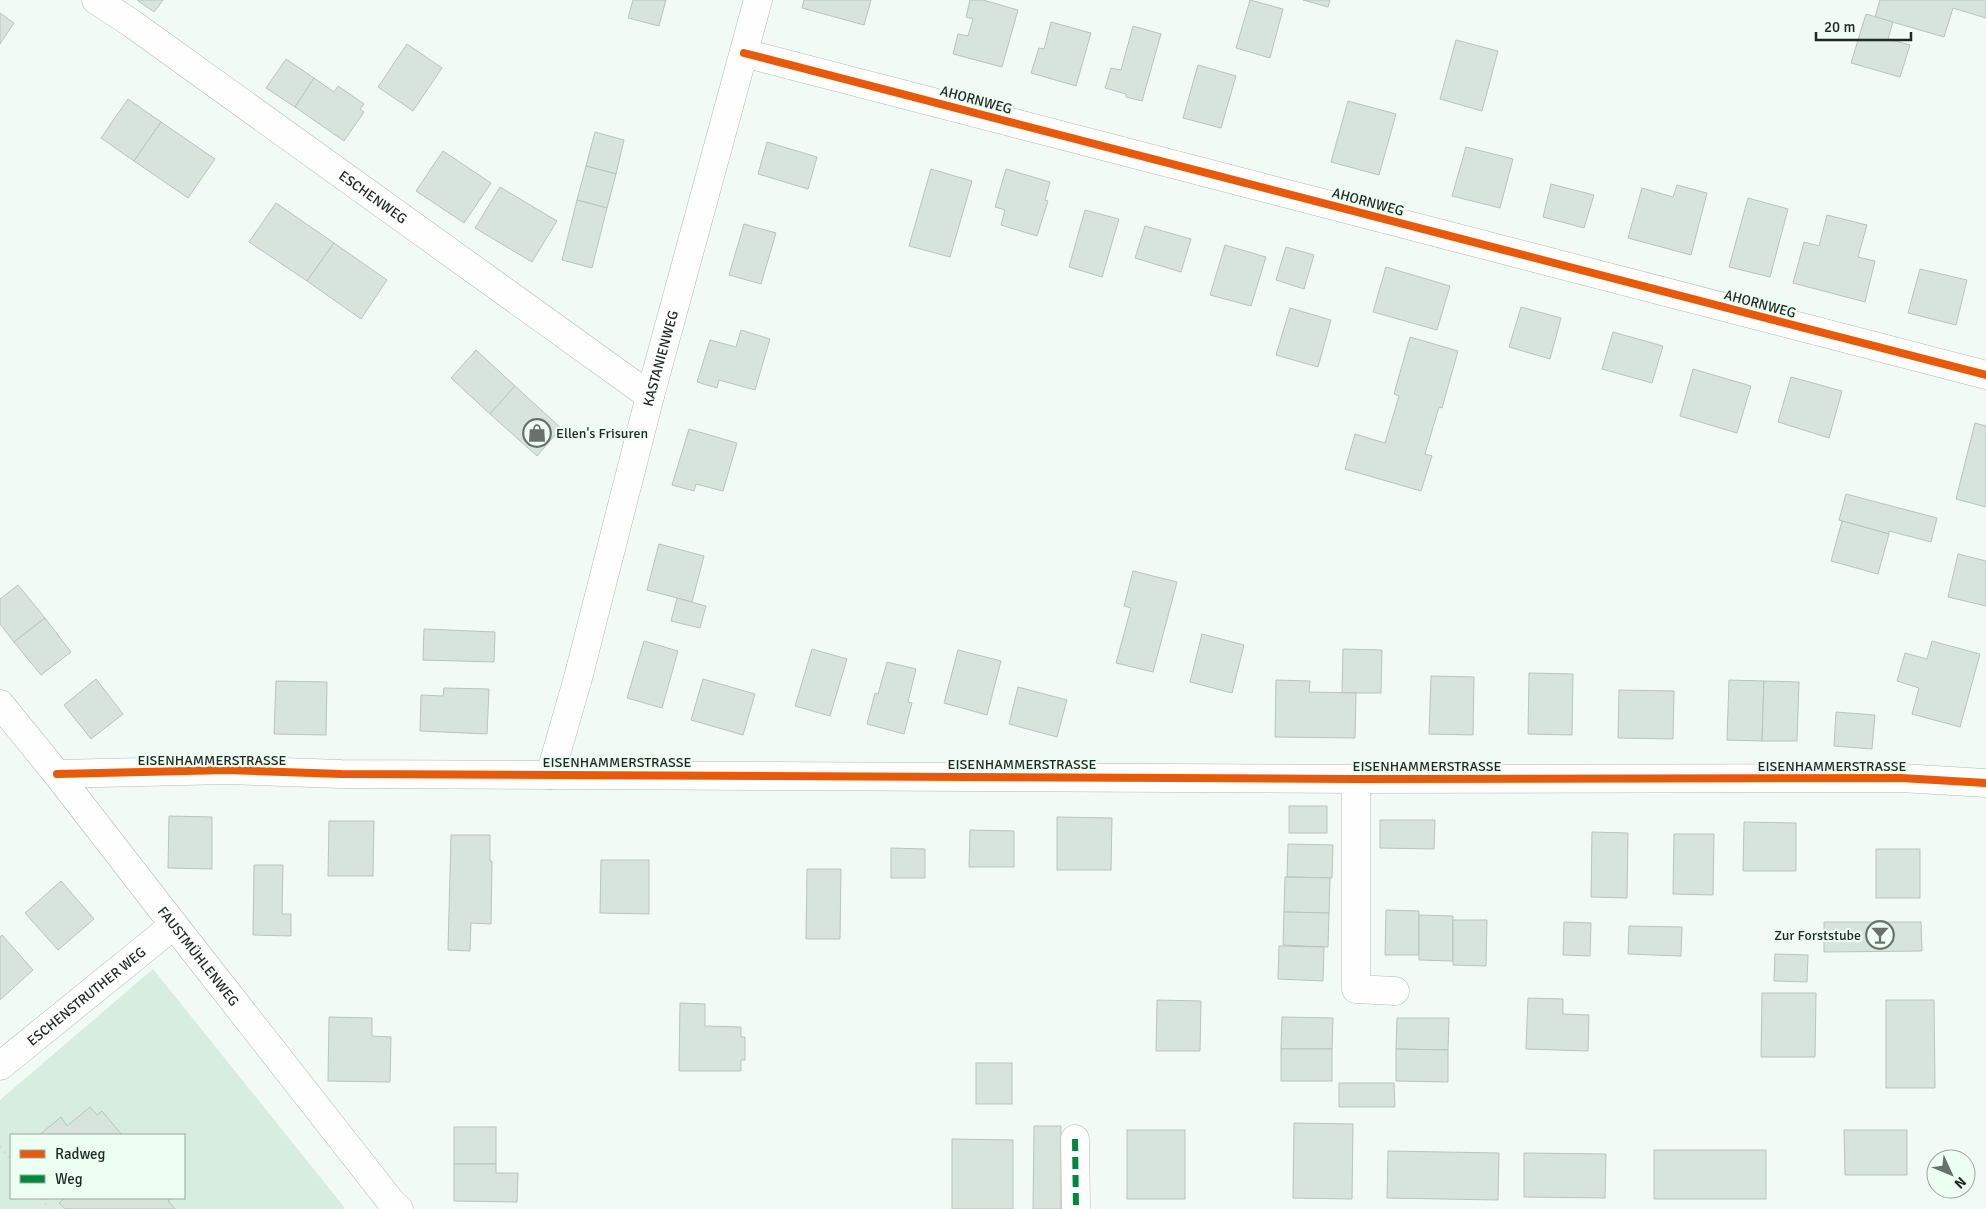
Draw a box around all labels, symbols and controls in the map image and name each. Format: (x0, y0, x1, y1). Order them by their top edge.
scale bar (1816, 10, 1911, 42)
text: 20 m (1824, 18, 1855, 36)
street label: AHORNWEG (938, 82, 1014, 118)
street label: ESCHENWEG (336, 167, 410, 227)
street label: AHORNWEG (1330, 184, 1406, 220)
street label: AHORNWEG (1722, 286, 1798, 322)
street label: KASTANIENWEG (639, 309, 681, 408)
shop icon: Ellen's Frisuren (522, 418, 552, 448)
place label: Ellen's Frisuren (556, 425, 648, 442)
street label: EISENHAMMERSTRASSE (138, 752, 287, 769)
street label: EISENHAMMERSTRASSE (543, 754, 692, 771)
street label: EISENHAMMERSTRASSE (948, 756, 1097, 773)
street label: EISENHAMMERSTRASSE (1353, 758, 1502, 775)
street label: EISENHAMMERSTRASSE (1758, 758, 1907, 775)
street label: FAUSTMÜHLENWEG (154, 903, 243, 1009)
bar icon: Zur Forststube (1865, 920, 1895, 950)
place label: Zur Forststube (1774, 927, 1861, 944)
street label: ESCHENSTRUTHER WEG (24, 943, 149, 1049)
legend (10, 1134, 185, 1199)
text: Radweg (55, 1145, 106, 1163)
north arrow (1926, 1149, 1976, 1199)
text: Weg (55, 1170, 83, 1188)
text: N (1950, 1173, 1969, 1192)

